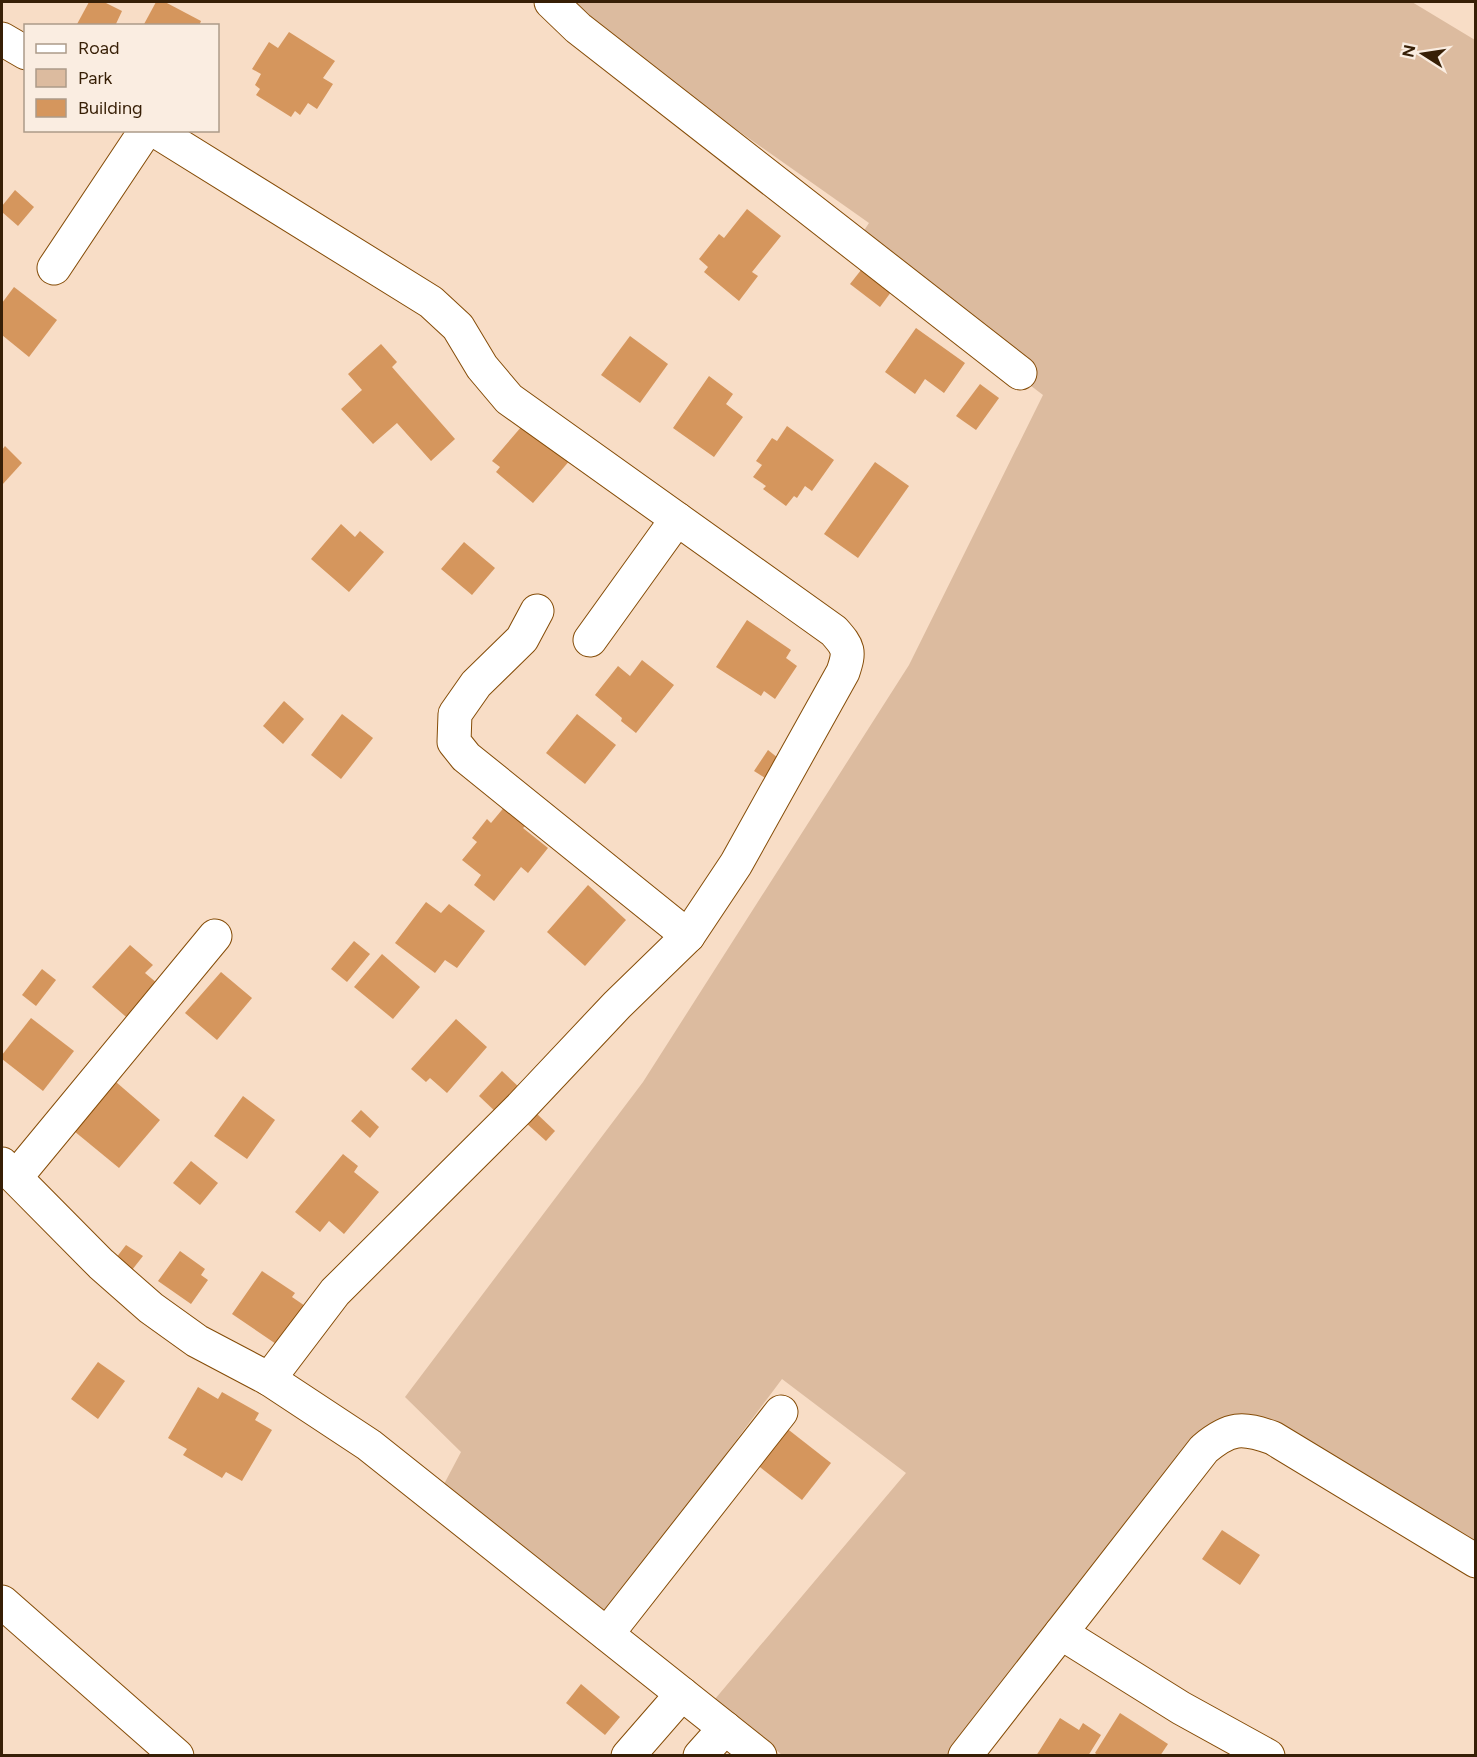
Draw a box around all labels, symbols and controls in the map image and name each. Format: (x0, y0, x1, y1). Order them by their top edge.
legend (24, 24, 219, 132)
north arrow (1393, 24, 1453, 84)
text: Road (78, 37, 119, 59)
text: N (1398, 43, 1419, 59)
text: Park (78, 67, 113, 89)
text: Building (78, 97, 143, 119)

